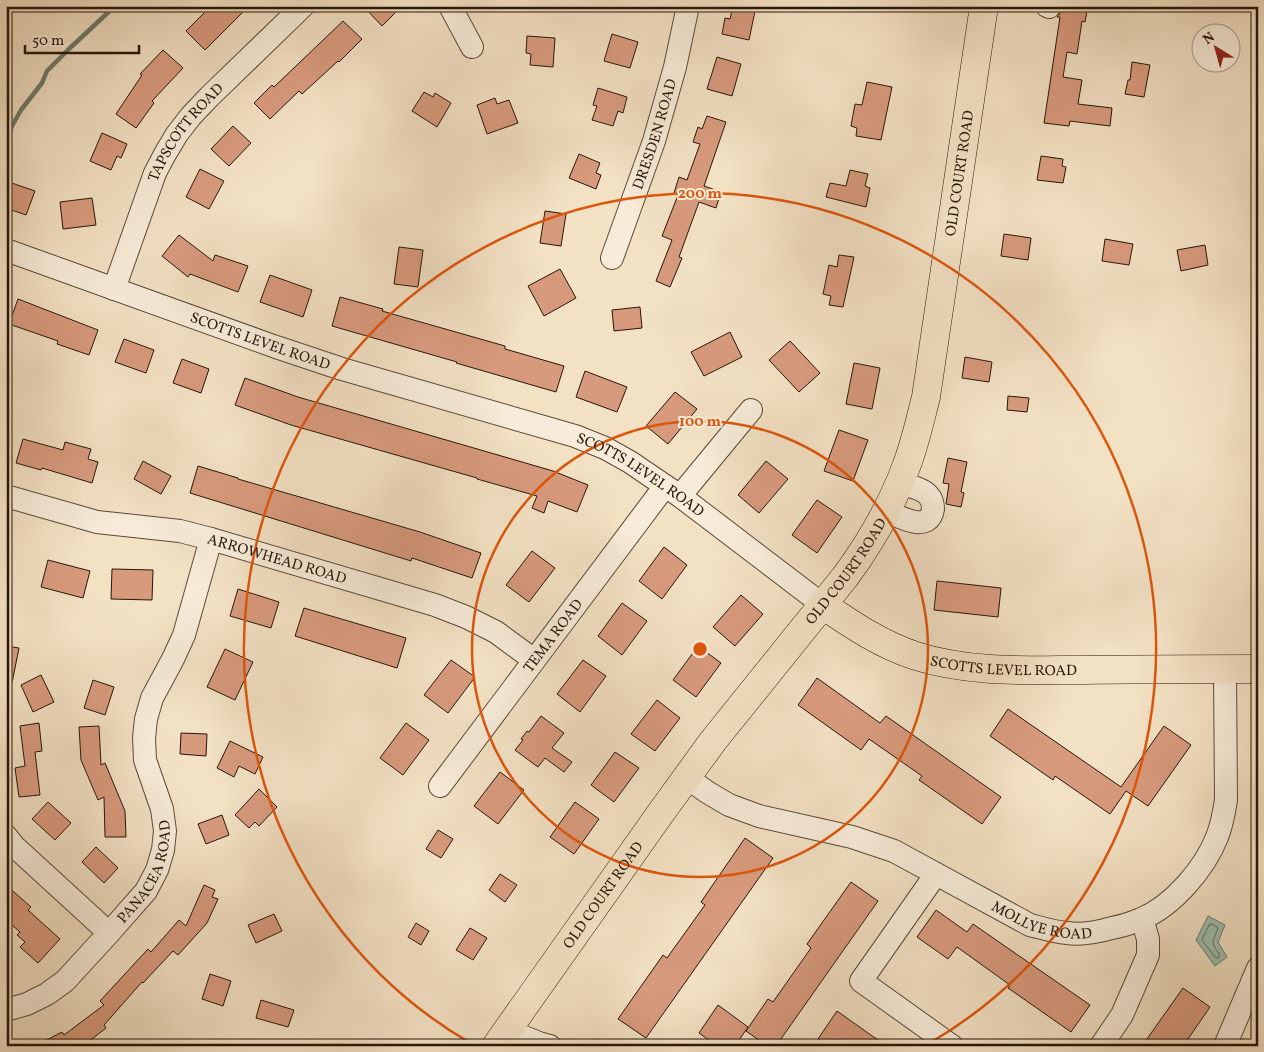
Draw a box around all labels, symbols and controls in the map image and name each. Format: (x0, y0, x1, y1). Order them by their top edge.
scale bar (25, 22, 139, 54)
north arrow (1192, 22, 1242, 72)
text: N (1199, 28, 1219, 49)
text: 50 m (32, 31, 64, 52)
street label: DRESDEN ROAD (628, 77, 683, 193)
street label: TAPSCOTT ROAD (144, 79, 229, 185)
street label: OLD COURT ROAD (941, 109, 980, 238)
text: 200 m (678, 184, 722, 205)
street label: SCOTTS LEVEL ROAD (187, 308, 333, 376)
text: 100 m (679, 412, 722, 433)
street label: SCOTTS LEVEL ROAD (573, 429, 708, 523)
street label: OLD COURT ROAD (801, 515, 893, 630)
street label: ARROWHEAD ROAD (205, 529, 349, 590)
street label: TEMA ROAD (519, 595, 589, 678)
centre of rings (691, 640, 709, 658)
street label: SCOTTS LEVEL ROAD (928, 651, 1077, 682)
street label: PANACEA ROAD (113, 818, 177, 929)
street label: OLD COURT ROAD (559, 838, 649, 954)
street label: MOLLYE ROAD (987, 897, 1093, 946)

